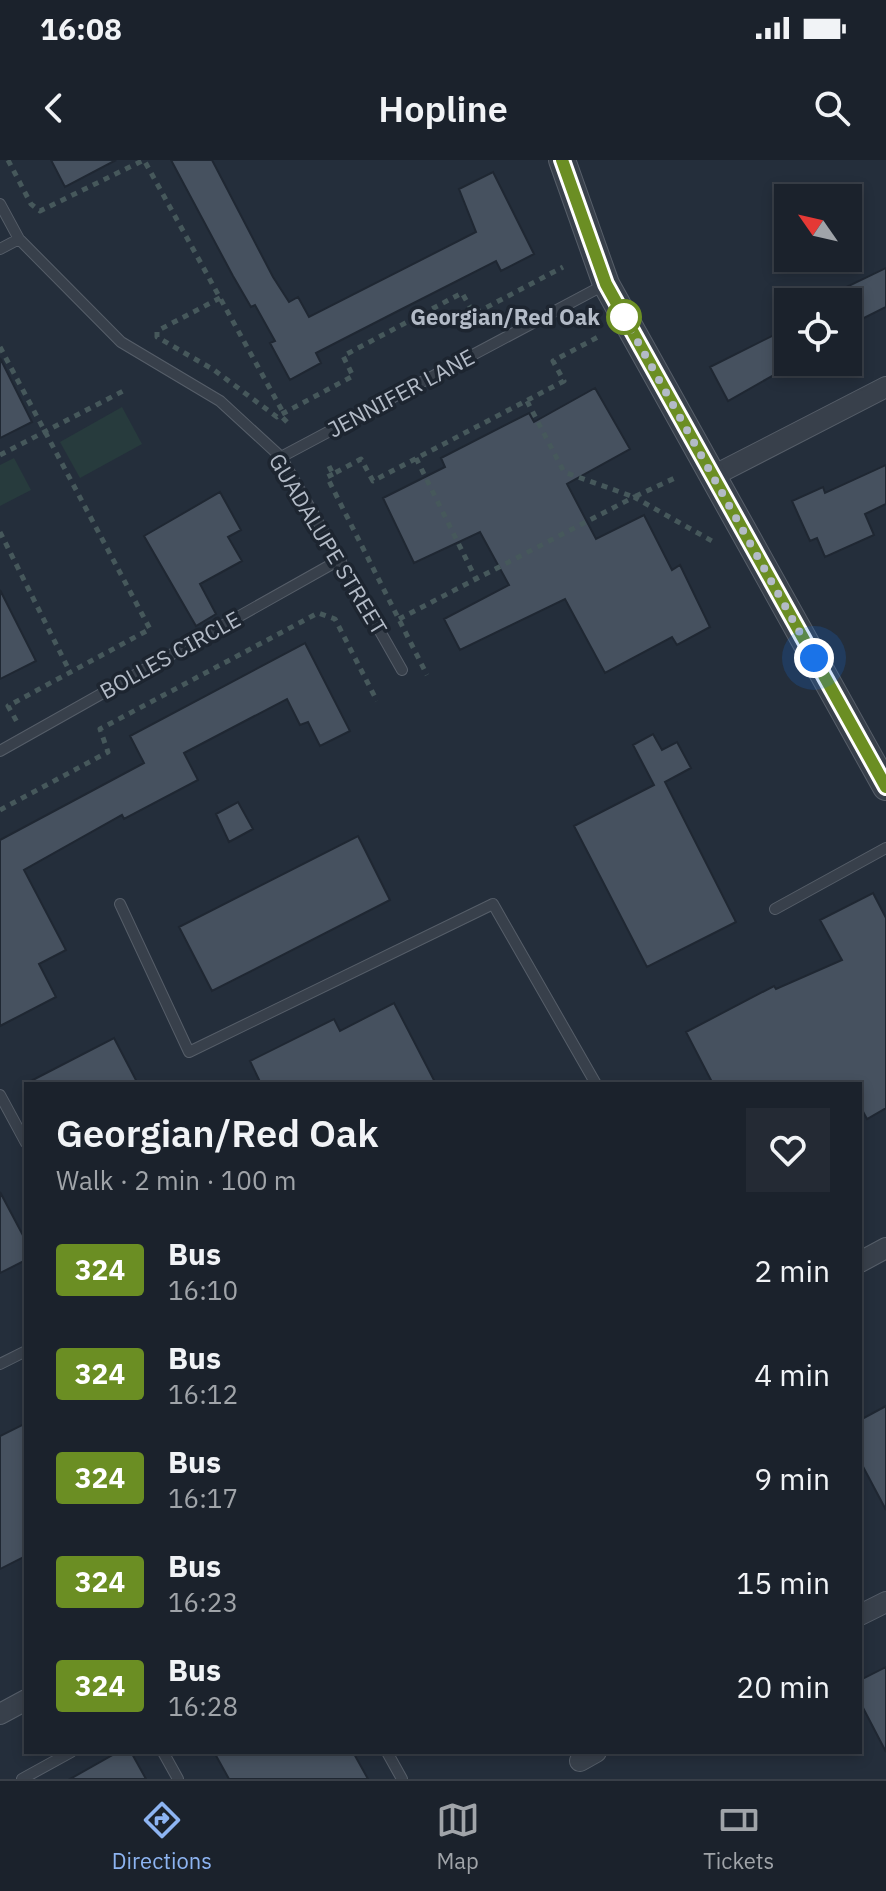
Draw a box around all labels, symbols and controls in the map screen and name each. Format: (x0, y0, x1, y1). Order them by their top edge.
text: 16:08 (40, 9, 122, 48)
text: Hopline (378, 85, 508, 132)
icon: back (32, 86, 76, 130)
icon: search (810, 86, 854, 130)
north arrow (774, 184, 862, 272)
map controls (774, 184, 862, 376)
button: locate (774, 288, 862, 376)
marker: Georgian/Red Oak (607, 300, 641, 334)
place label: Georgian/Red Oak (410, 302, 600, 331)
street label: JENNIFER LANE (322, 342, 479, 443)
street label: GUADALUPE STREET (263, 448, 394, 640)
street label: BOLLES CIRCLE (94, 604, 245, 705)
your location (794, 638, 834, 678)
text: Georgian/Red Oak (56, 1108, 379, 1157)
button: heart (746, 1108, 830, 1192)
text: Walk · 2 min · 100 m (56, 1163, 296, 1197)
text: Bus (168, 1234, 221, 1273)
text: 324 (75, 1251, 125, 1288)
text: 2 min (754, 1251, 830, 1290)
text: 16:10 (168, 1273, 238, 1307)
text: Bus (168, 1338, 221, 1377)
text: 324 (75, 1355, 125, 1392)
text: 4 min (754, 1355, 830, 1394)
text: 16:12 (168, 1377, 238, 1411)
text: Bus (168, 1442, 221, 1481)
text: 324 (75, 1459, 125, 1496)
text: 9 min (754, 1459, 830, 1498)
text: 16:17 (168, 1481, 238, 1515)
text: Bus (168, 1546, 221, 1585)
text: 324 (75, 1563, 125, 1600)
text: 15 min (736, 1563, 830, 1602)
text: 16:23 (168, 1585, 238, 1619)
text: Bus (168, 1650, 221, 1689)
text: 324 (75, 1667, 125, 1704)
text: 20 min (736, 1667, 830, 1706)
text: 16:28 (168, 1689, 238, 1723)
tab: Directions (112, 1798, 212, 1875)
tab: Map (436, 1798, 480, 1875)
tab: Tickets (703, 1798, 774, 1875)

